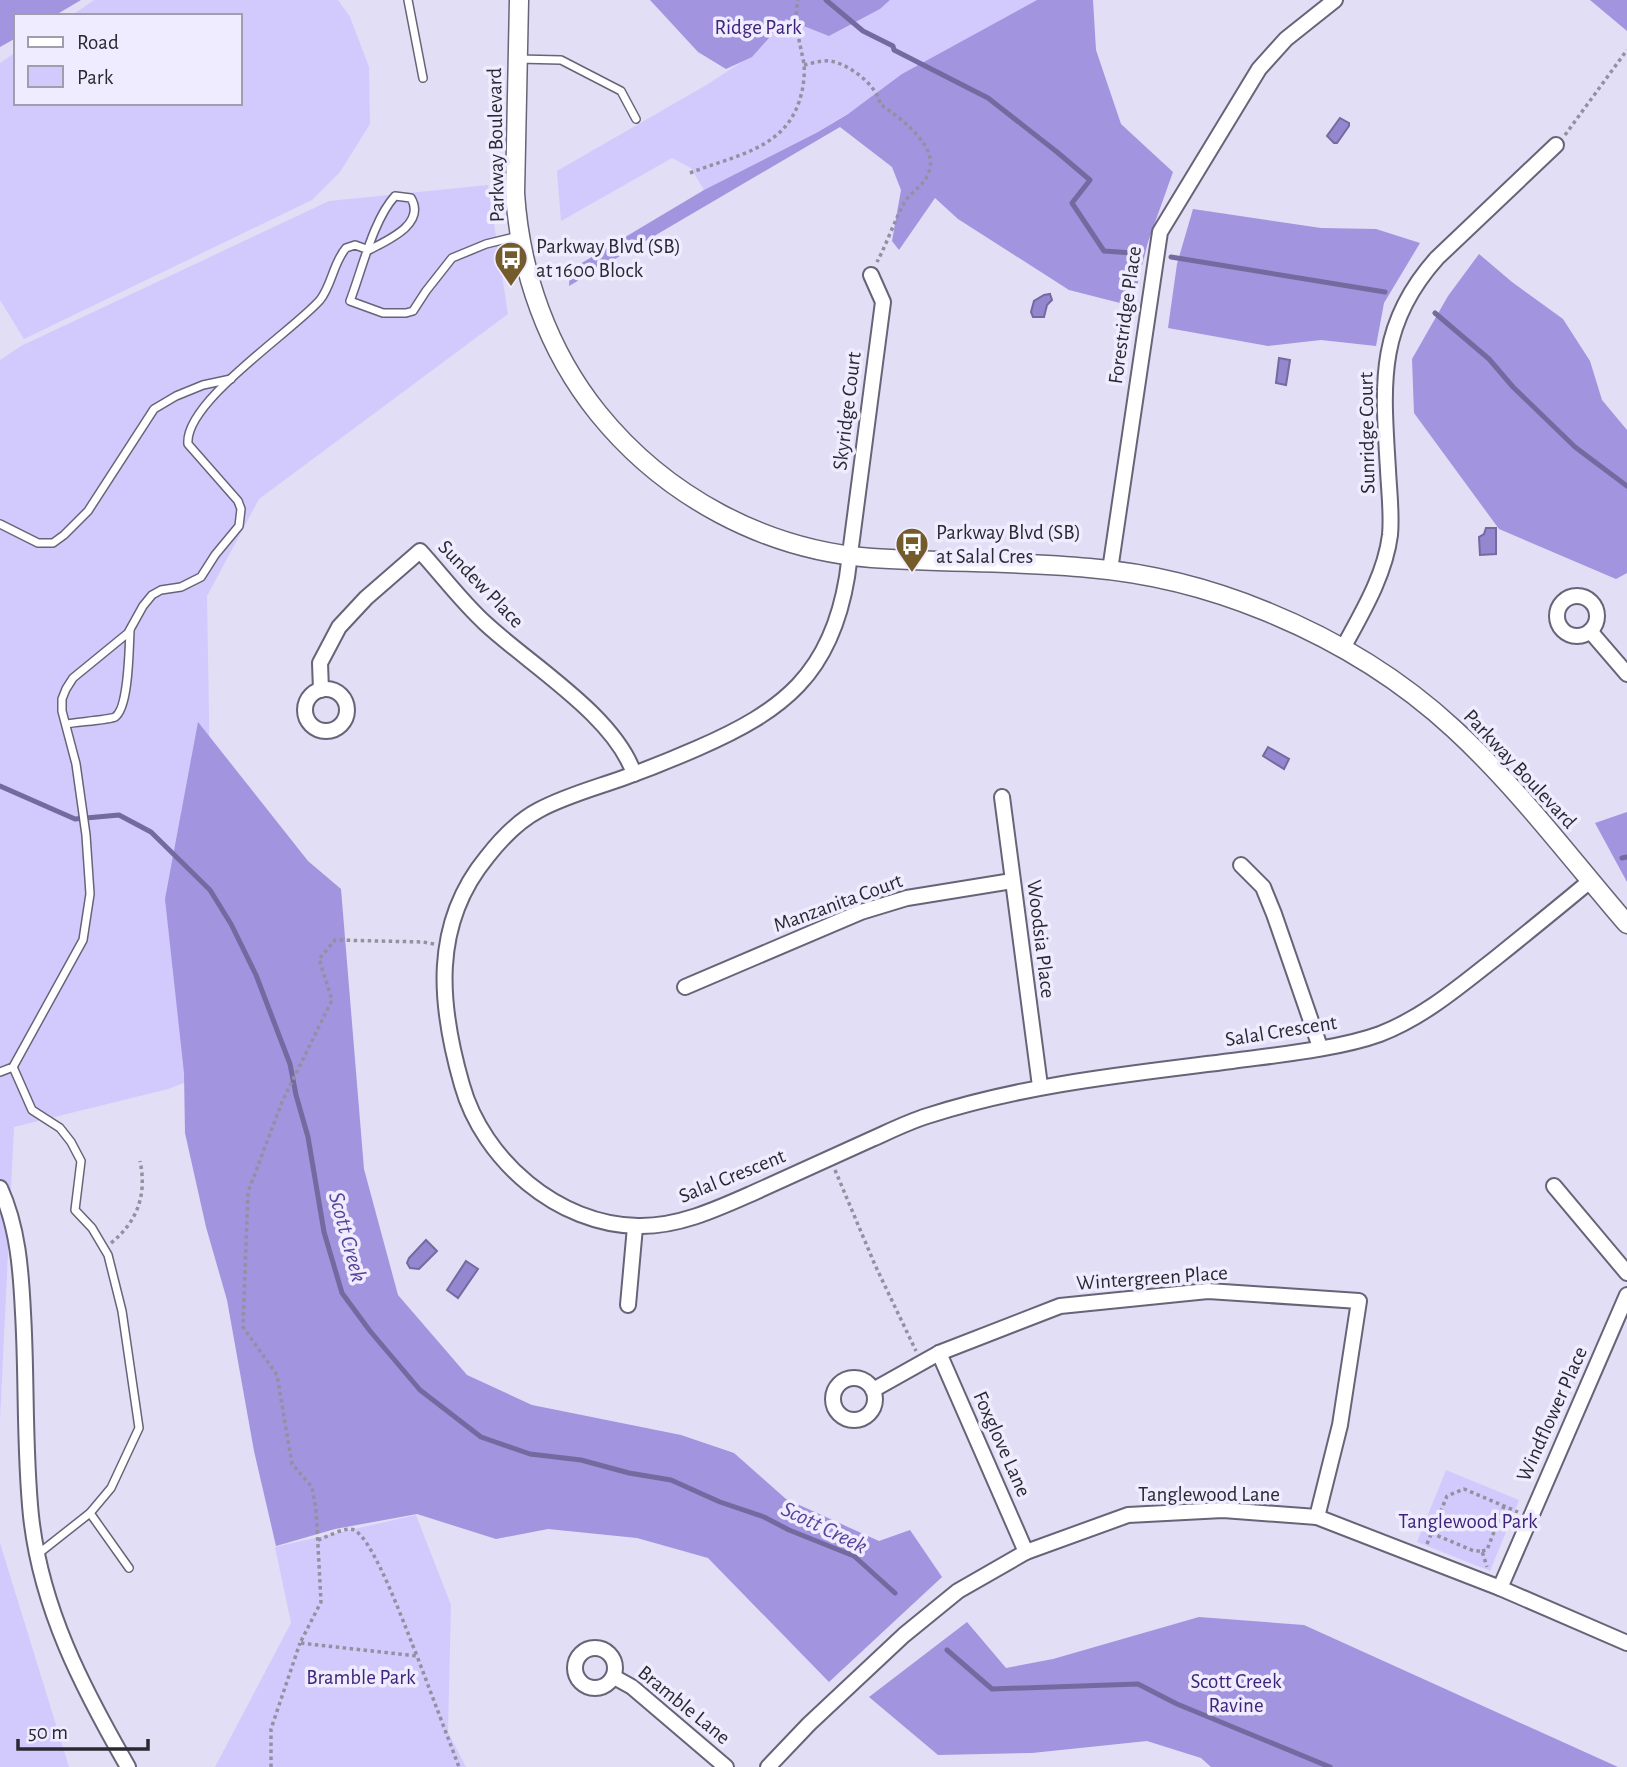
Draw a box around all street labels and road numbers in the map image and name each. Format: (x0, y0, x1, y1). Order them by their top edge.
street label: Parkway Boulevard (484, 67, 508, 222)
street label: Forestridge Place (1105, 245, 1145, 385)
street label: Skyridge Court (829, 350, 865, 471)
street label: Sunridge Court (1355, 372, 1379, 494)
street label: Sundew Place (434, 536, 528, 632)
street label: Parkway Boulevard (1460, 705, 1580, 833)
street label: Manzanita Court (771, 870, 905, 936)
street label: Woodsia Place (1023, 879, 1059, 999)
street label: Salal Crescent (1224, 1012, 1339, 1050)
street label: Salal Crescent (676, 1145, 788, 1207)
street label: Wintergreen Place (1076, 1262, 1228, 1294)
street label: Windflower Place (1513, 1344, 1591, 1484)
street label: Foxglove Lane (969, 1388, 1035, 1500)
street label: Tanglewood Lane (1138, 1484, 1280, 1505)
street label: Bramble Lane (634, 1662, 734, 1748)

